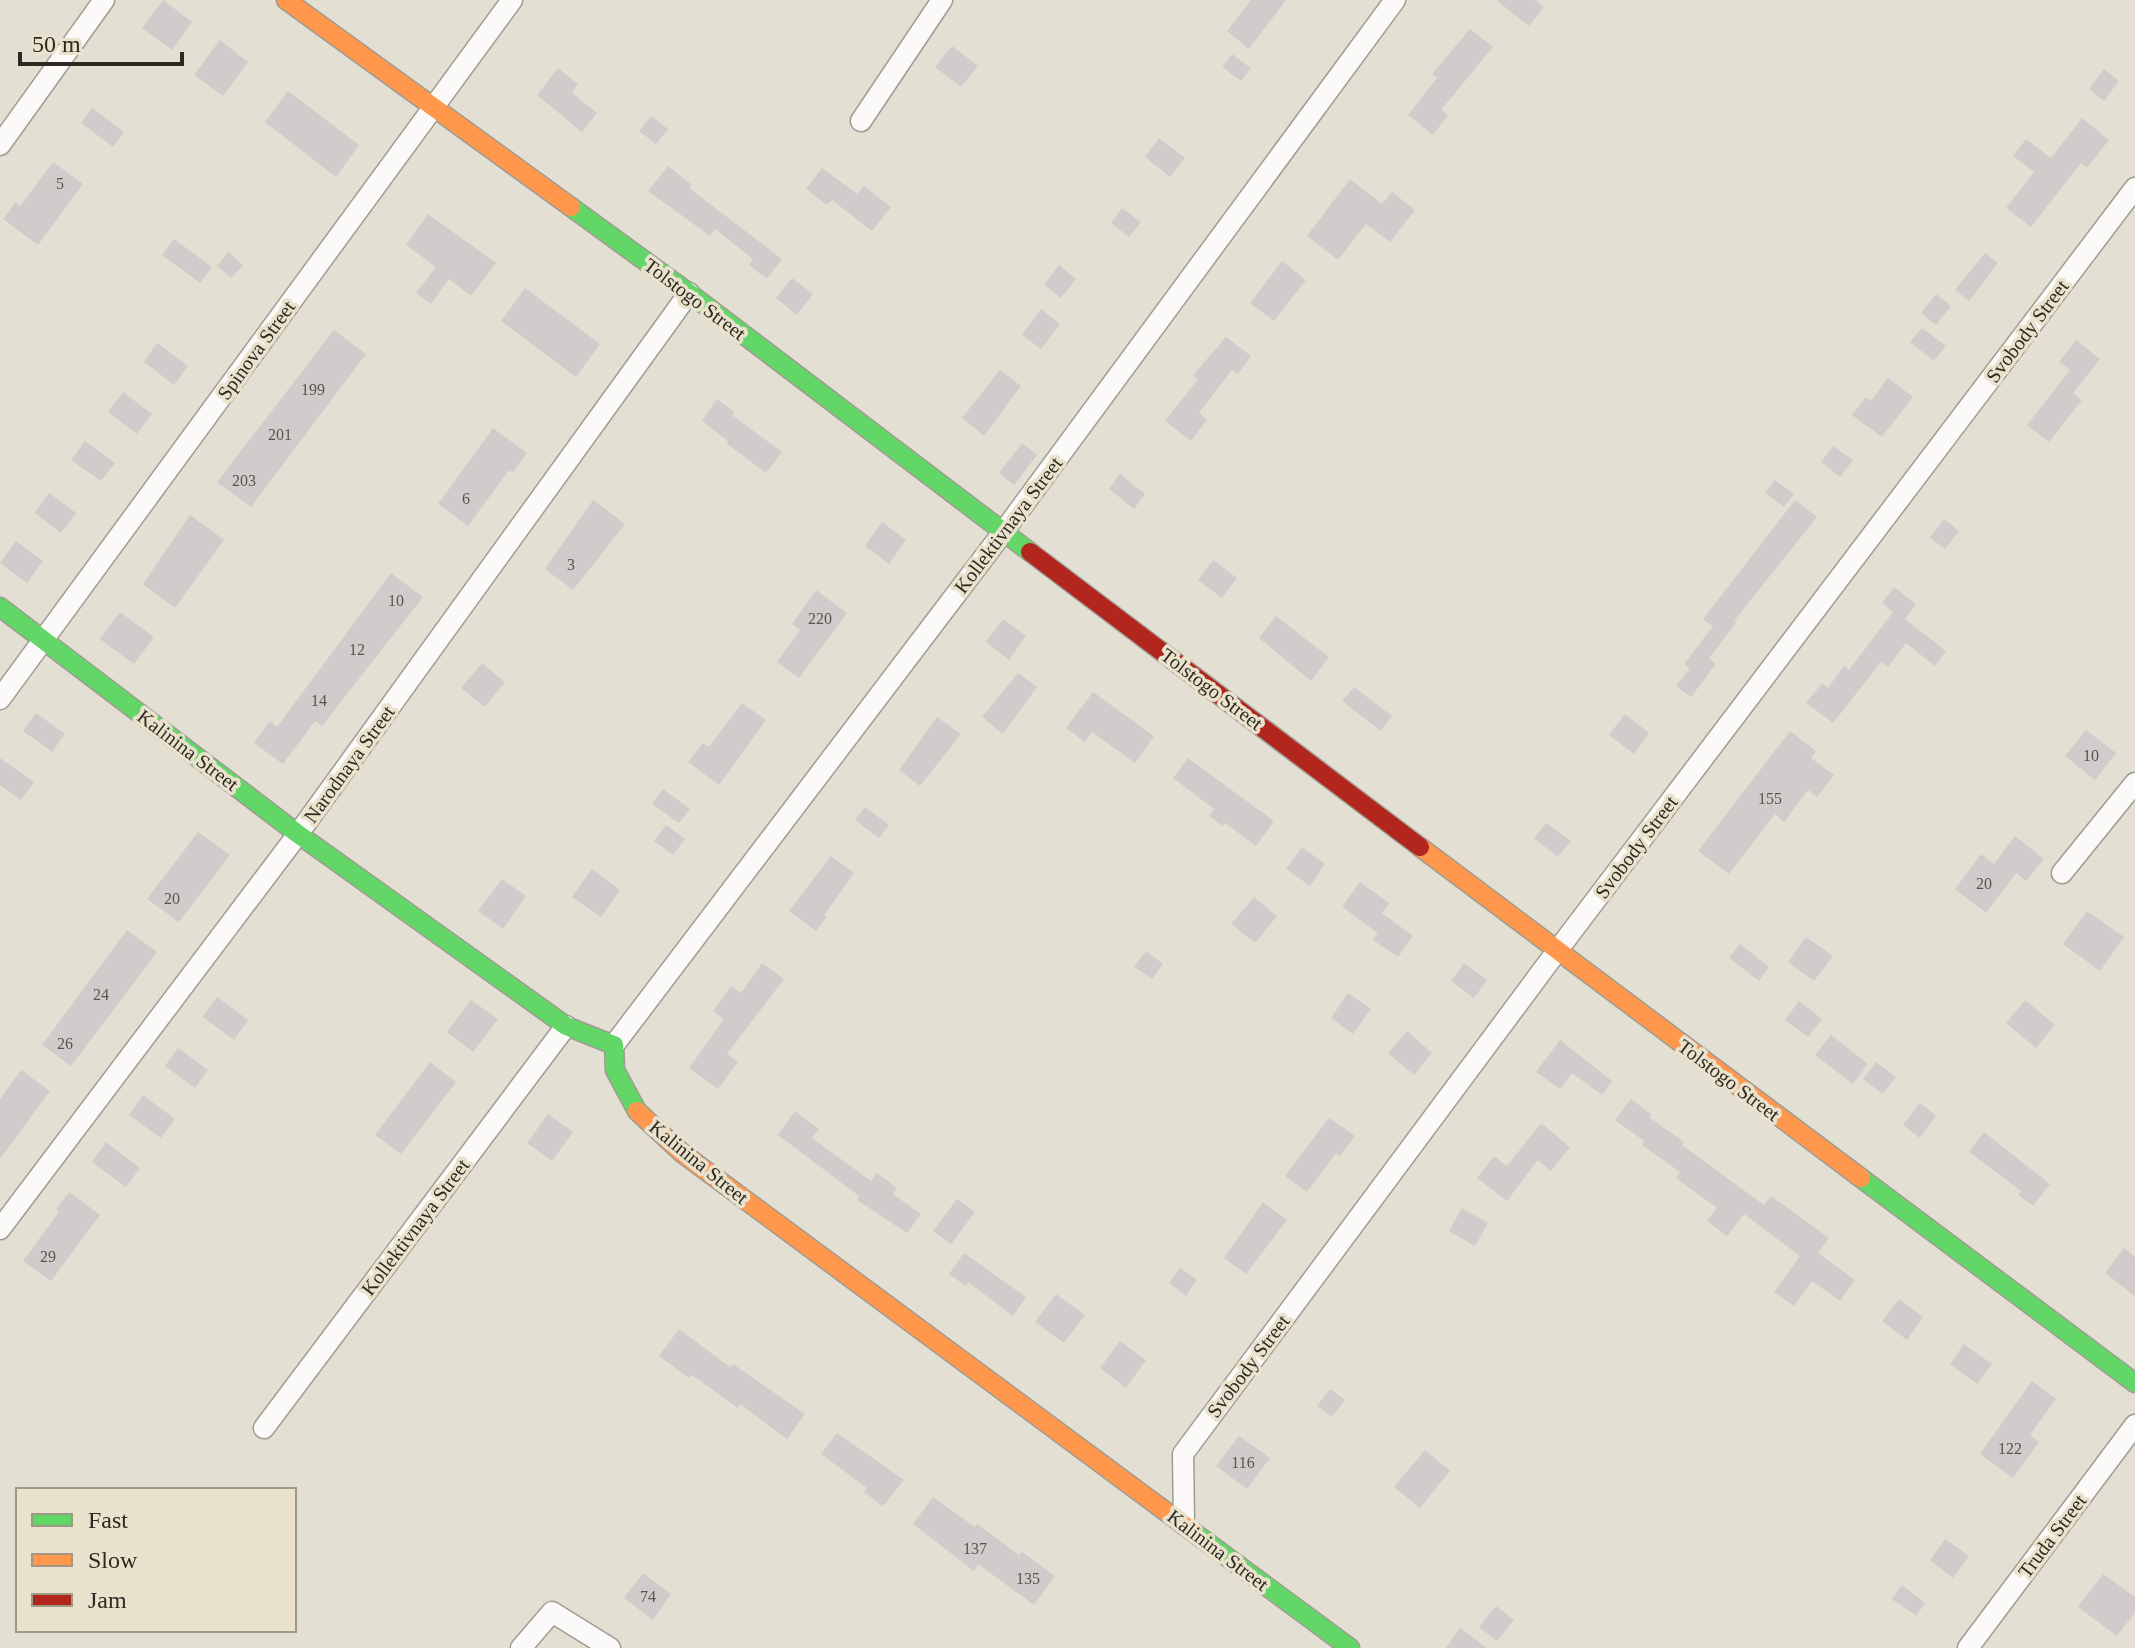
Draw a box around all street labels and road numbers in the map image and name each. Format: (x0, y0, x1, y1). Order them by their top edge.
street label: Tolstogo Street (639, 254, 750, 345)
street label: Svobody Street (1981, 275, 2074, 387)
street label: Spinova Street (213, 296, 300, 404)
street label: Kollektivnaya Street (950, 452, 1067, 598)
street label: Tolstogo Street (1156, 644, 1267, 735)
street label: Narodnaya Street (299, 701, 400, 827)
street label: Kalinina Street (133, 705, 243, 795)
street label: Svobody Street (1590, 791, 1683, 903)
street label: Tolstogo Street (1673, 1035, 1784, 1126)
street label: Kalinina Street (645, 1116, 753, 1209)
street label: Kollektivnaya Street (357, 1154, 474, 1300)
street label: Svobody Street (1202, 1310, 1295, 1422)
street label: Truda Street (2014, 1490, 2091, 1582)
street label: Kalinina Street (1163, 1505, 1273, 1595)

